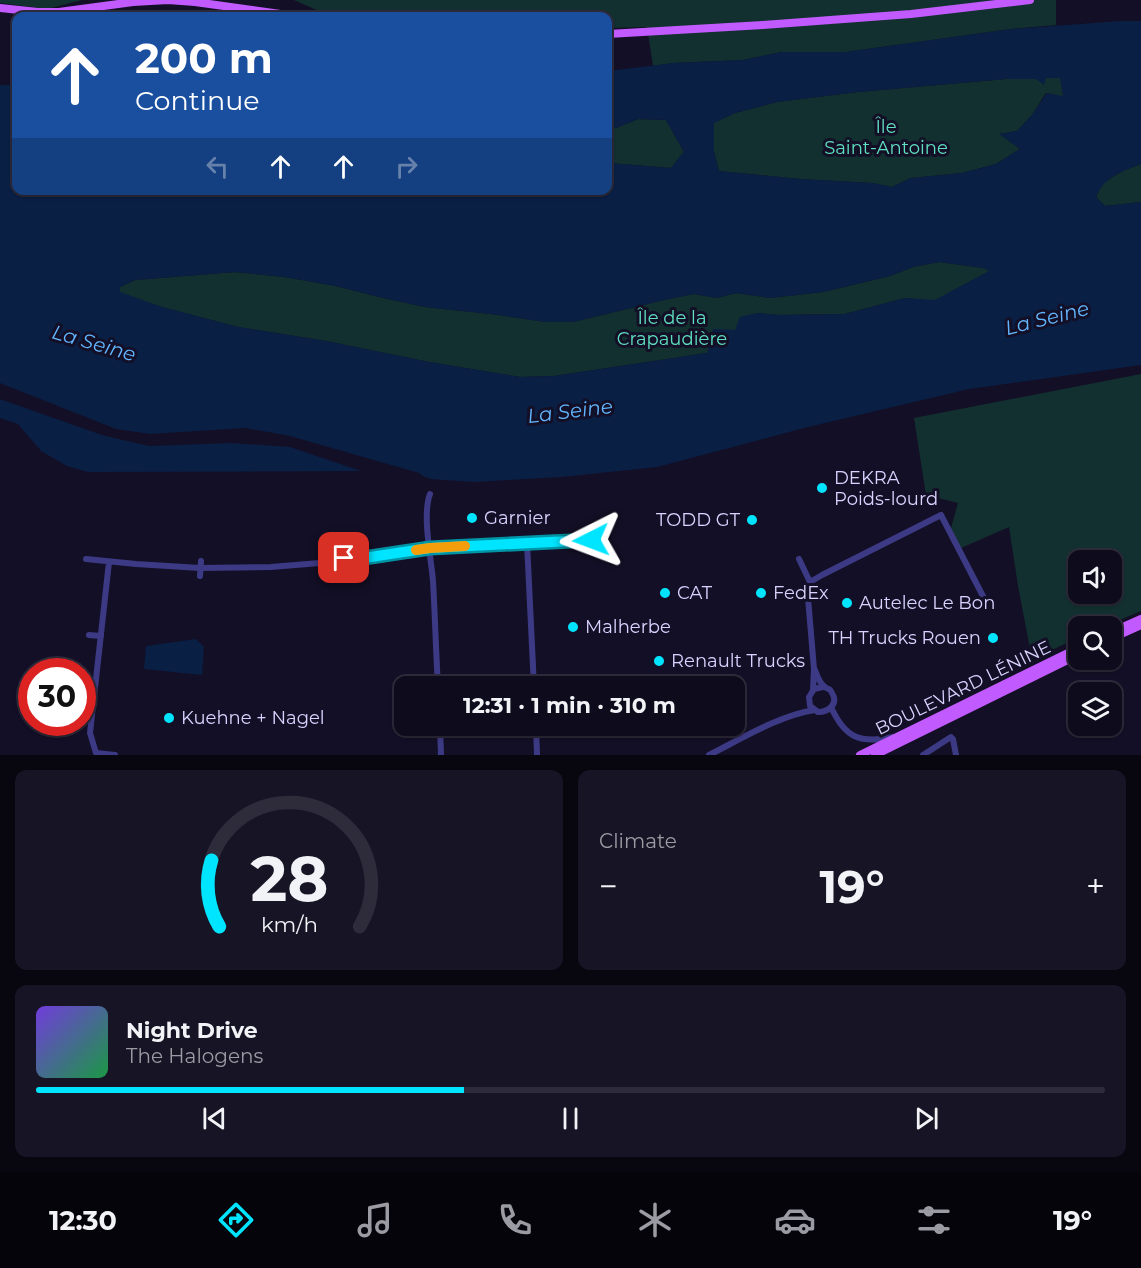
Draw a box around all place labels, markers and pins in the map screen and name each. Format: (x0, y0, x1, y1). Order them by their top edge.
place label: DEKRA Poids-lourd (834, 467, 938, 510)
marker: DEKRA Poids-lourd (815, 481, 829, 495)
place label: Garnier (484, 507, 551, 529)
place label: TODD GT (656, 509, 741, 531)
marker: Garnier (465, 511, 479, 525)
marker: TODD GT (745, 513, 759, 527)
pin (318, 532, 369, 583)
place label: CAT (677, 582, 713, 604)
place label: FedEx (773, 582, 829, 604)
marker: CAT (658, 586, 672, 600)
marker: FedEx (754, 586, 768, 600)
place label: Autelec Le Bon (859, 592, 995, 614)
marker: Autelec Le Bon (840, 596, 854, 610)
place label: Malherbe (585, 616, 671, 638)
marker: Malherbe (566, 620, 580, 634)
place label: TH Trucks Rouen (829, 627, 981, 649)
marker: TH Trucks Rouen (986, 631, 1000, 645)
place label: Renault Trucks (671, 650, 805, 672)
marker: Renault Trucks (652, 654, 666, 668)
place label: Kuehne + Nagel (181, 707, 325, 729)
marker: Kuehne + Nagel (162, 711, 176, 725)

